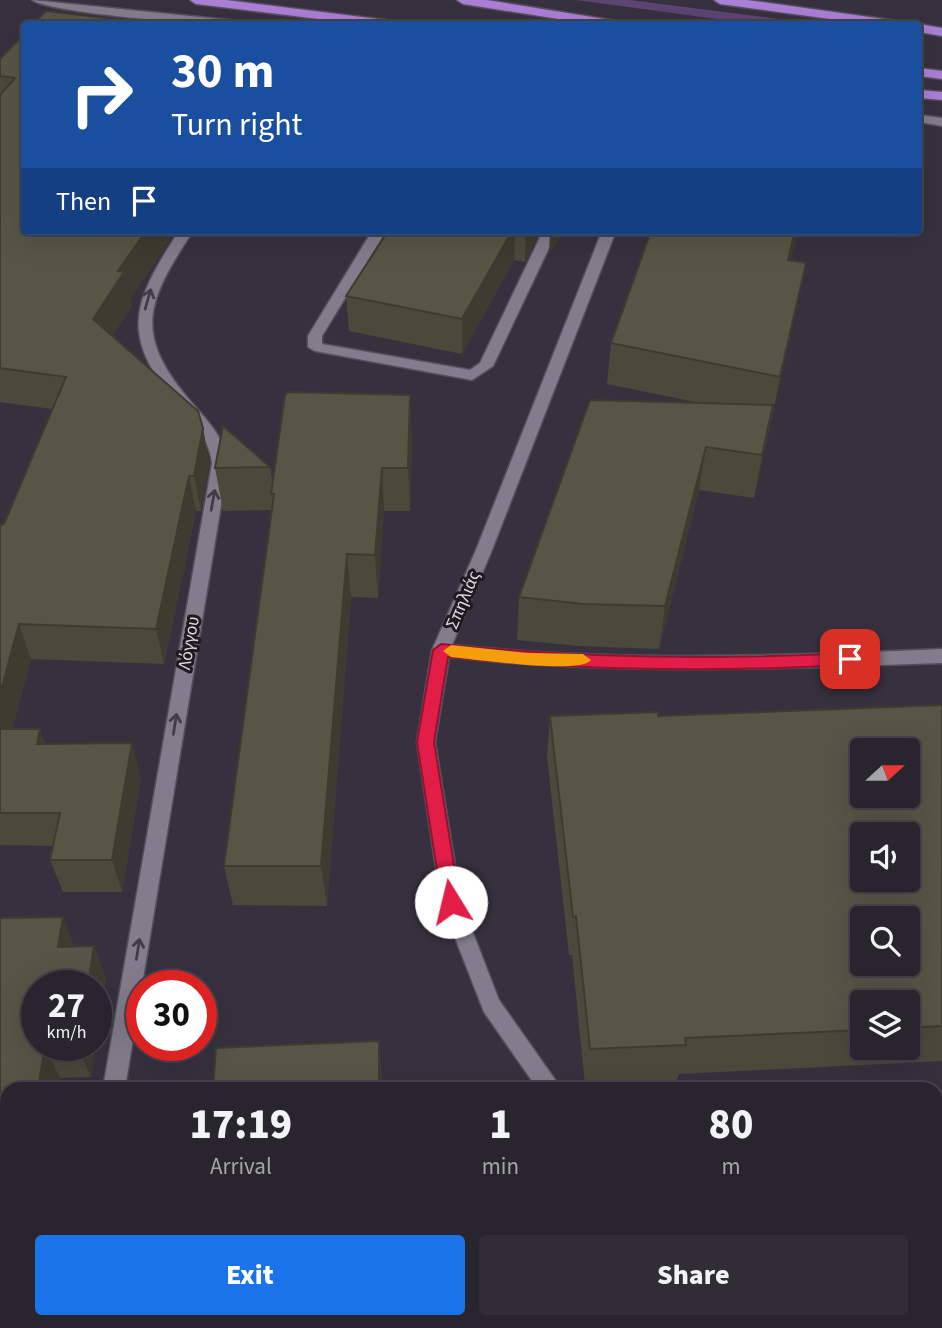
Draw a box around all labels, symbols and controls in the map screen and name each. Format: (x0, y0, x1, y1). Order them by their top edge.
text: 30 m (171, 37, 275, 107)
icon: right (56, 49, 147, 140)
text: Turn right (171, 102, 302, 148)
icon: arrive (125, 182, 163, 220)
text: Then (56, 183, 111, 220)
one-way arrow (142, 289, 155, 311)
one-way arrow (207, 489, 221, 512)
street label: Σπηλιάς (440, 567, 486, 633)
street label: Λόγγου (172, 614, 206, 672)
pin (820, 629, 880, 689)
icon: arrive (831, 640, 869, 678)
one-way arrow (169, 713, 182, 736)
north arrow (850, 738, 920, 808)
map controls (850, 738, 920, 1060)
button: sound (850, 822, 920, 892)
position arrow (414, 865, 488, 939)
button: search (850, 906, 920, 976)
one-way arrow (132, 938, 145, 961)
speed limit sign: 30 (126, 970, 217, 1061)
text: 27 (48, 981, 85, 1031)
button: layers (850, 990, 920, 1060)
text: km/h (47, 1020, 86, 1045)
text: 17:19 (190, 1095, 292, 1155)
text: 1 (489, 1095, 512, 1155)
text: 80 (709, 1095, 753, 1155)
text: Arrival (210, 1150, 272, 1183)
text: min (482, 1150, 519, 1183)
text: m (721, 1150, 741, 1183)
button: Exit (35, 1235, 465, 1315)
button: Share (479, 1235, 908, 1315)

